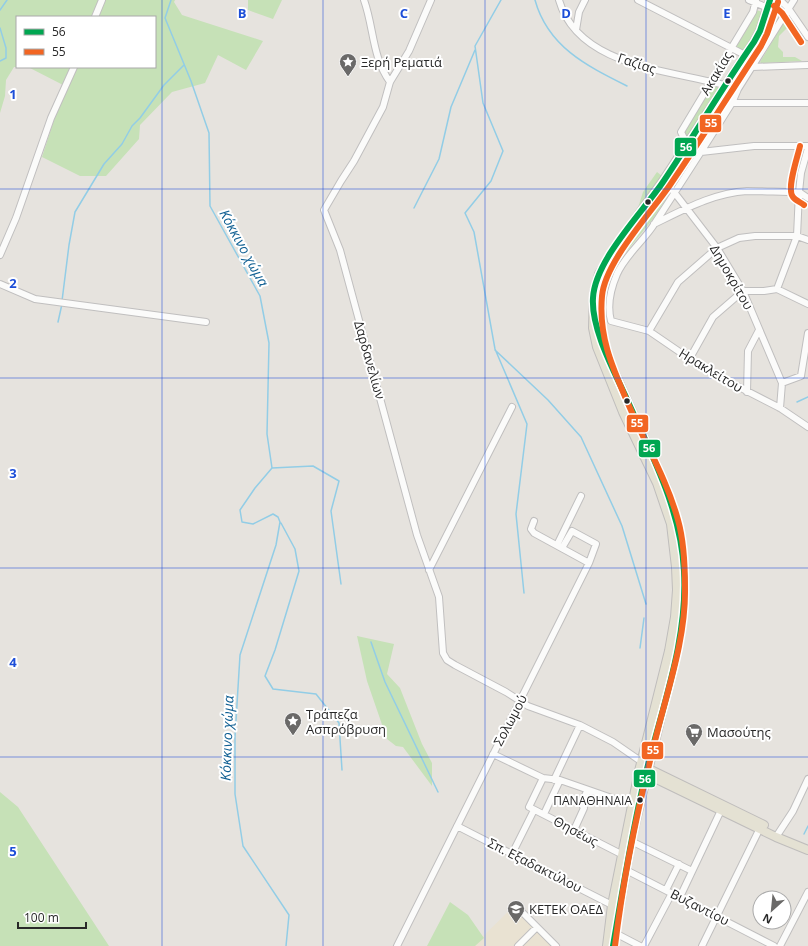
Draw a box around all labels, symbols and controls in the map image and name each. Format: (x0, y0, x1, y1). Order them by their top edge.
text: B (238, 4, 247, 22)
text: C (400, 4, 408, 22)
text: D (561, 4, 571, 22)
text: E (723, 4, 731, 22)
legend (16, 16, 156, 68)
text: 56 (52, 23, 66, 40)
text: 55 (52, 43, 66, 60)
street label: Γαζίας (615, 48, 659, 78)
street label: Ακακίας (696, 48, 736, 98)
place icon: Ξερή Ρεματιά (338, 52, 358, 77)
place label: Ξερή Ρεματιά (361, 53, 442, 71)
unlabelled marker (723, 76, 733, 86)
text: 1 (9, 85, 17, 103)
line badge: 55 (699, 114, 722, 133)
text: 55 (705, 115, 717, 130)
line badge: 56 (674, 137, 697, 157)
text: 56 (680, 139, 692, 154)
unlabelled marker (643, 197, 653, 207)
water label: Κόκκινο χώμα (215, 206, 273, 290)
street label: Δημοκρίτου (706, 241, 758, 313)
text: 2 (9, 274, 17, 292)
street label: Δαρδανελίων (350, 319, 390, 401)
street label: Ηρακλείτου (676, 344, 746, 396)
unlabelled marker (622, 396, 632, 406)
line badge: 55 (626, 414, 649, 433)
text: 55 (631, 415, 643, 430)
line badge: 56 (638, 439, 661, 458)
text: 56 (643, 440, 655, 455)
text: 3 (9, 464, 17, 482)
text: 4 (9, 653, 17, 671)
street label: Σολωμού (489, 691, 531, 749)
water label: Κόκκινο χώμα (216, 695, 237, 781)
place label: Τράπεζα Ασπρόβρυση (306, 705, 386, 738)
place icon: Τράπεζα Ασπρόβρυση (283, 711, 303, 736)
supermarket icon: Μασούτης (684, 722, 704, 747)
place label: Μασούτης (707, 723, 771, 741)
line badge: 55 (641, 741, 664, 760)
text: 55 (647, 742, 659, 757)
line badge: 56 (633, 769, 656, 788)
text: 56 (639, 771, 651, 786)
place label: ΠΑΝΑΘΗΝΑΙΑ (553, 792, 632, 809)
marker: ΠΑΝΑΘΗΝΑΙΑ (635, 795, 645, 805)
street label: Θησέως (550, 812, 602, 850)
street label: Σπ. Εξαδακτύλου (485, 834, 585, 896)
text: 5 (9, 842, 17, 860)
street label: Βυζαντίου (667, 884, 733, 930)
north arrow (752, 890, 792, 930)
school or university icon: ΚΕΤΕΚ ΟΑΕΔ (506, 899, 526, 924)
place label: ΚΕΤΕΚ ΟΑΕΔ (529, 900, 603, 918)
scale bar (18, 904, 86, 930)
text: 100 m (24, 909, 59, 926)
text: N (760, 911, 775, 928)

